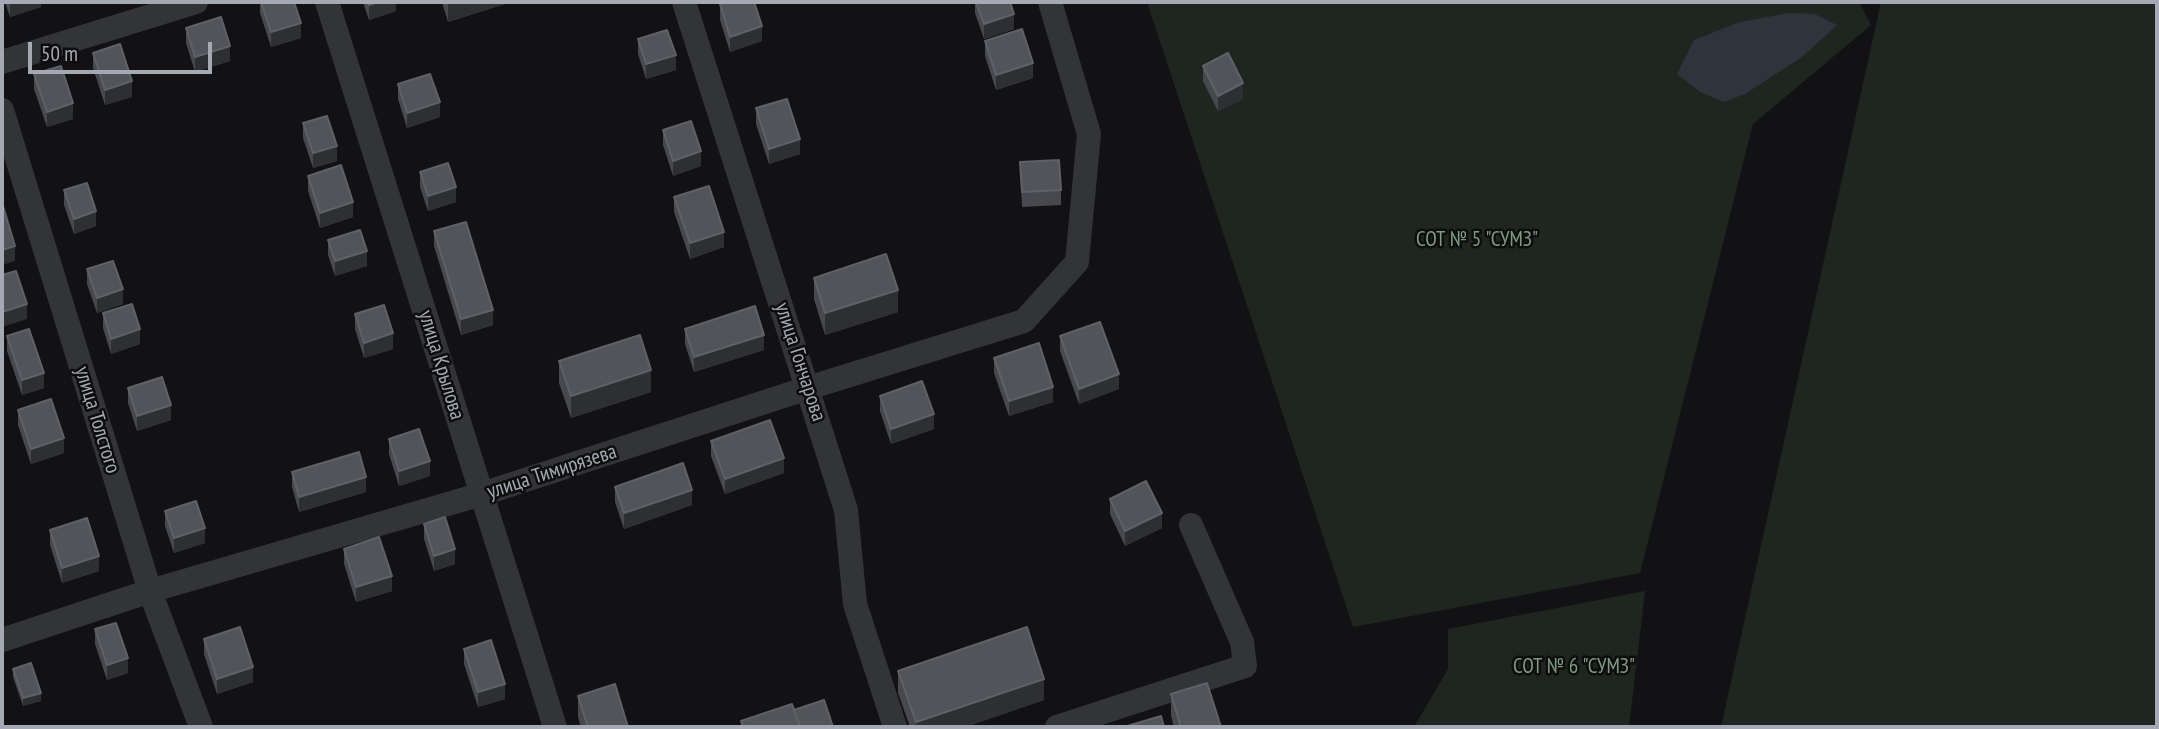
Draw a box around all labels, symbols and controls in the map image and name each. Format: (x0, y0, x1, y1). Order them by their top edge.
scale bar (32, 28, 215, 72)
text: 50 m (41, 40, 78, 67)
park label: СОТ № 5 "СУМЗ" (1416, 227, 1538, 253)
street label: улица Гончарова (769, 300, 831, 424)
street label: улица Крылова (412, 307, 470, 423)
street label: улица Толстого (69, 364, 125, 476)
street label: улица Тимирязева (484, 439, 620, 505)
park label: СОТ № 6 "СУМЗ" (1513, 654, 1635, 680)

